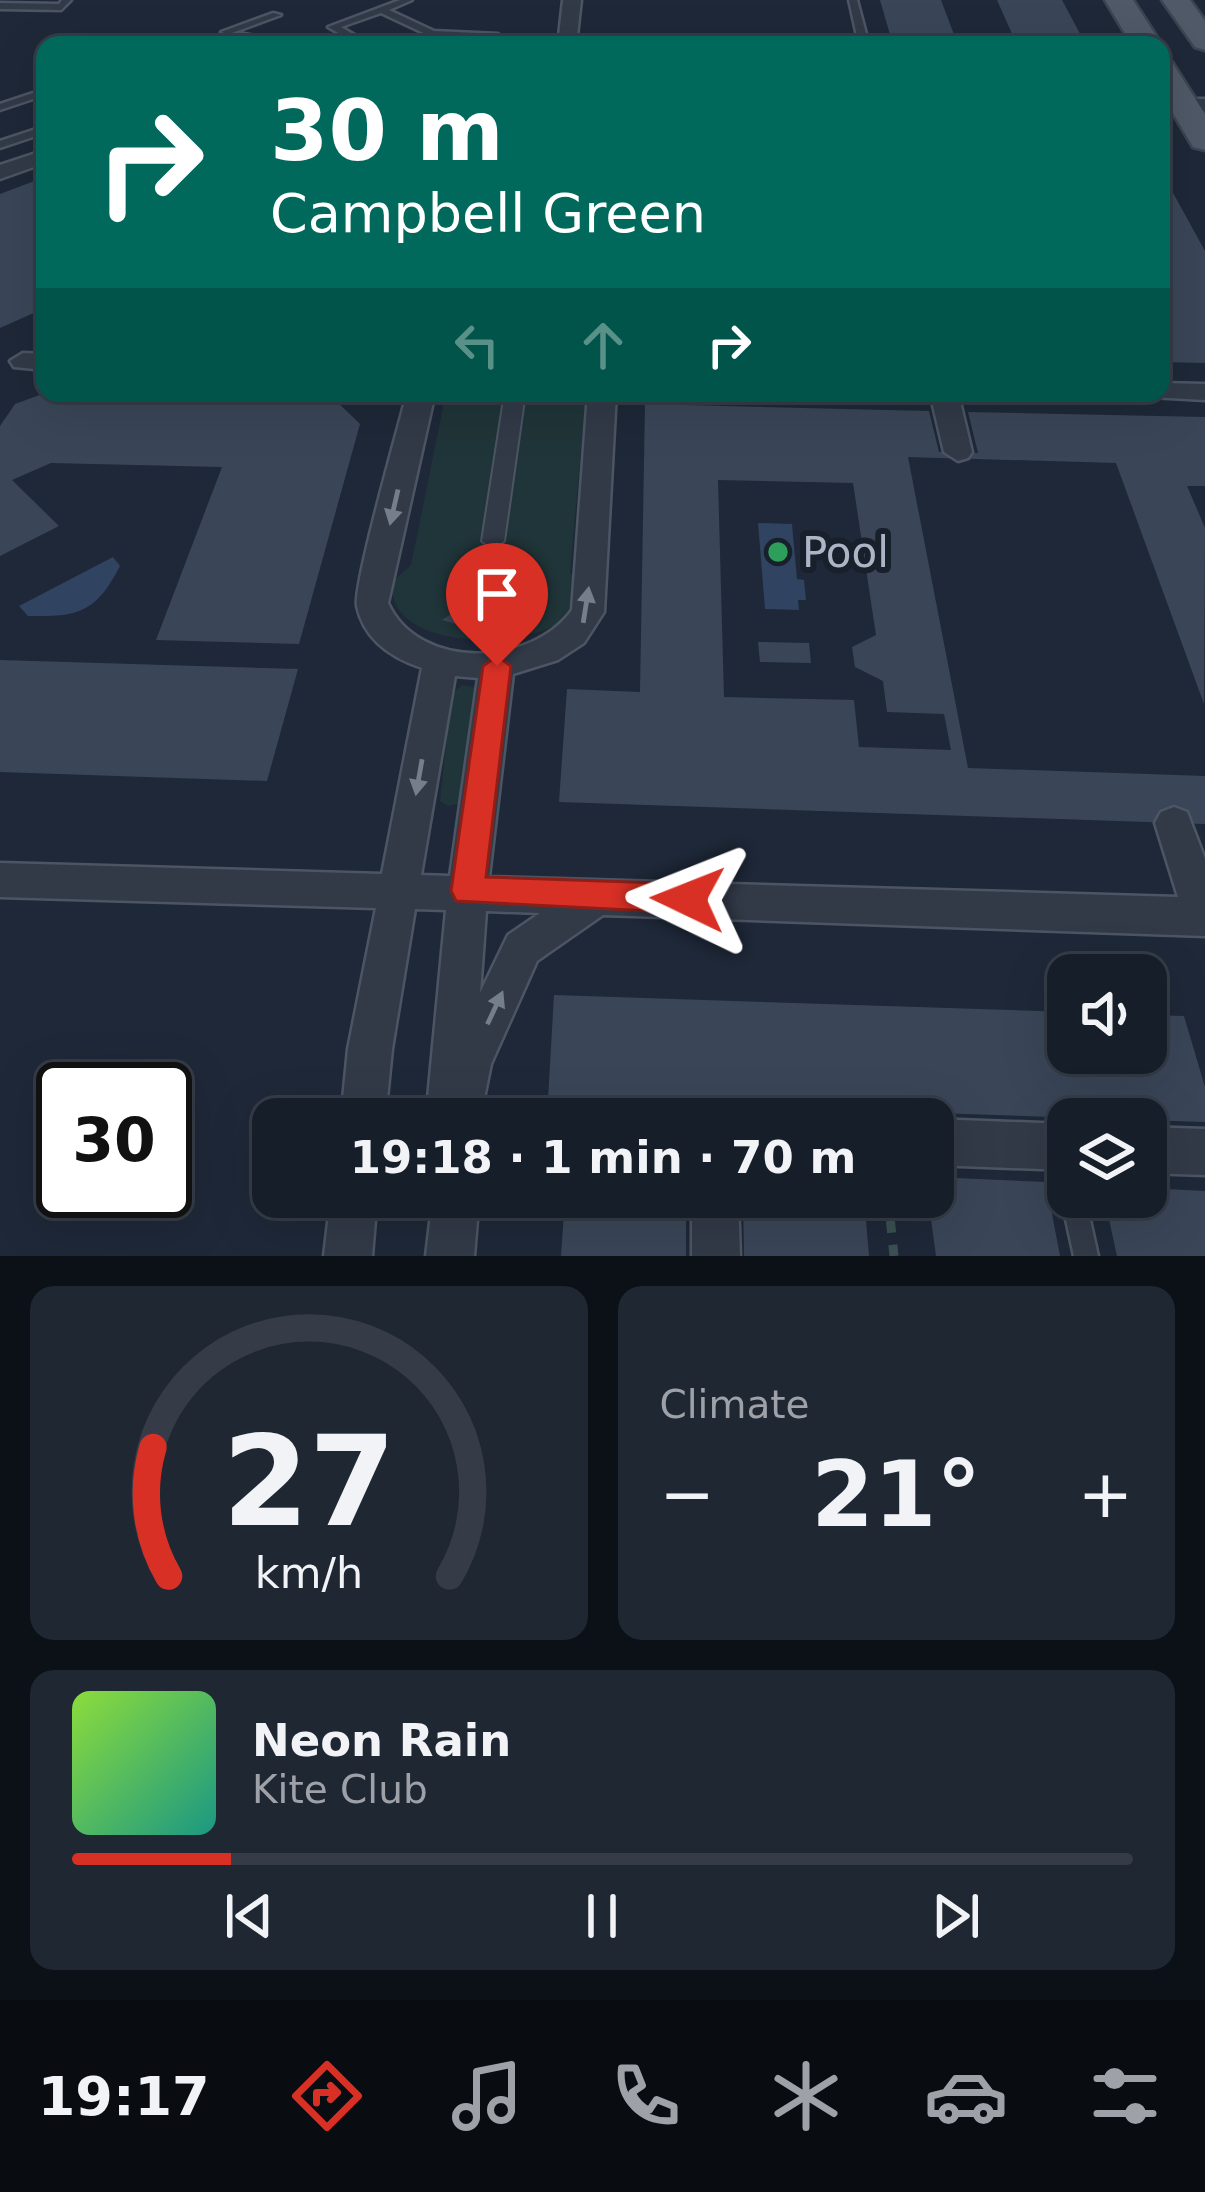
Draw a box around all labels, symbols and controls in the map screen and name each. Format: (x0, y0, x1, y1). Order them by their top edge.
text: 30 m (270, 82, 504, 180)
icon: right (72, 84, 228, 240)
text: Campbell Green (270, 182, 706, 245)
icon: left (444, 312, 510, 378)
icon: ahead (570, 312, 636, 378)
icon: right (696, 312, 762, 378)
one-way arrow (384, 489, 403, 526)
place label: Pool (802, 528, 889, 577)
marker: Pool (765, 539, 791, 565)
pin (446, 543, 548, 666)
icon: arrive (464, 561, 530, 627)
one-way arrow (578, 586, 596, 624)
one-way arrow (409, 758, 428, 796)
position arrow (625, 836, 751, 962)
map controls (1047, 954, 1167, 1218)
button: sound (1047, 954, 1167, 1074)
one-way arrow (485, 990, 505, 1025)
speed limit sign: 30 (36, 1062, 192, 1218)
button: layers (1047, 1098, 1167, 1218)
text: 19:18 · 1 min · 70 m (350, 1131, 856, 1184)
text: Climate (660, 1382, 810, 1427)
text: 27 (222, 1409, 396, 1554)
text: 21° (811, 1442, 981, 1547)
text: − (660, 1456, 715, 1533)
text: + (1078, 1456, 1133, 1533)
text: km/h (255, 1548, 363, 1598)
text: Neon Rain (252, 1714, 511, 1767)
text: Kite Club (252, 1767, 428, 1812)
icon: previous (216, 1883, 282, 1949)
icon: pause (569, 1883, 635, 1949)
icon: next (923, 1883, 989, 1949)
icon: directions (285, 2054, 369, 2138)
icon: music (445, 2054, 529, 2138)
icon: phone (604, 2054, 688, 2138)
icon: climate (764, 2054, 848, 2138)
icon: car (924, 2054, 1008, 2138)
icon: filters (1083, 2054, 1167, 2138)
text: 19:17 (38, 2065, 210, 2128)

